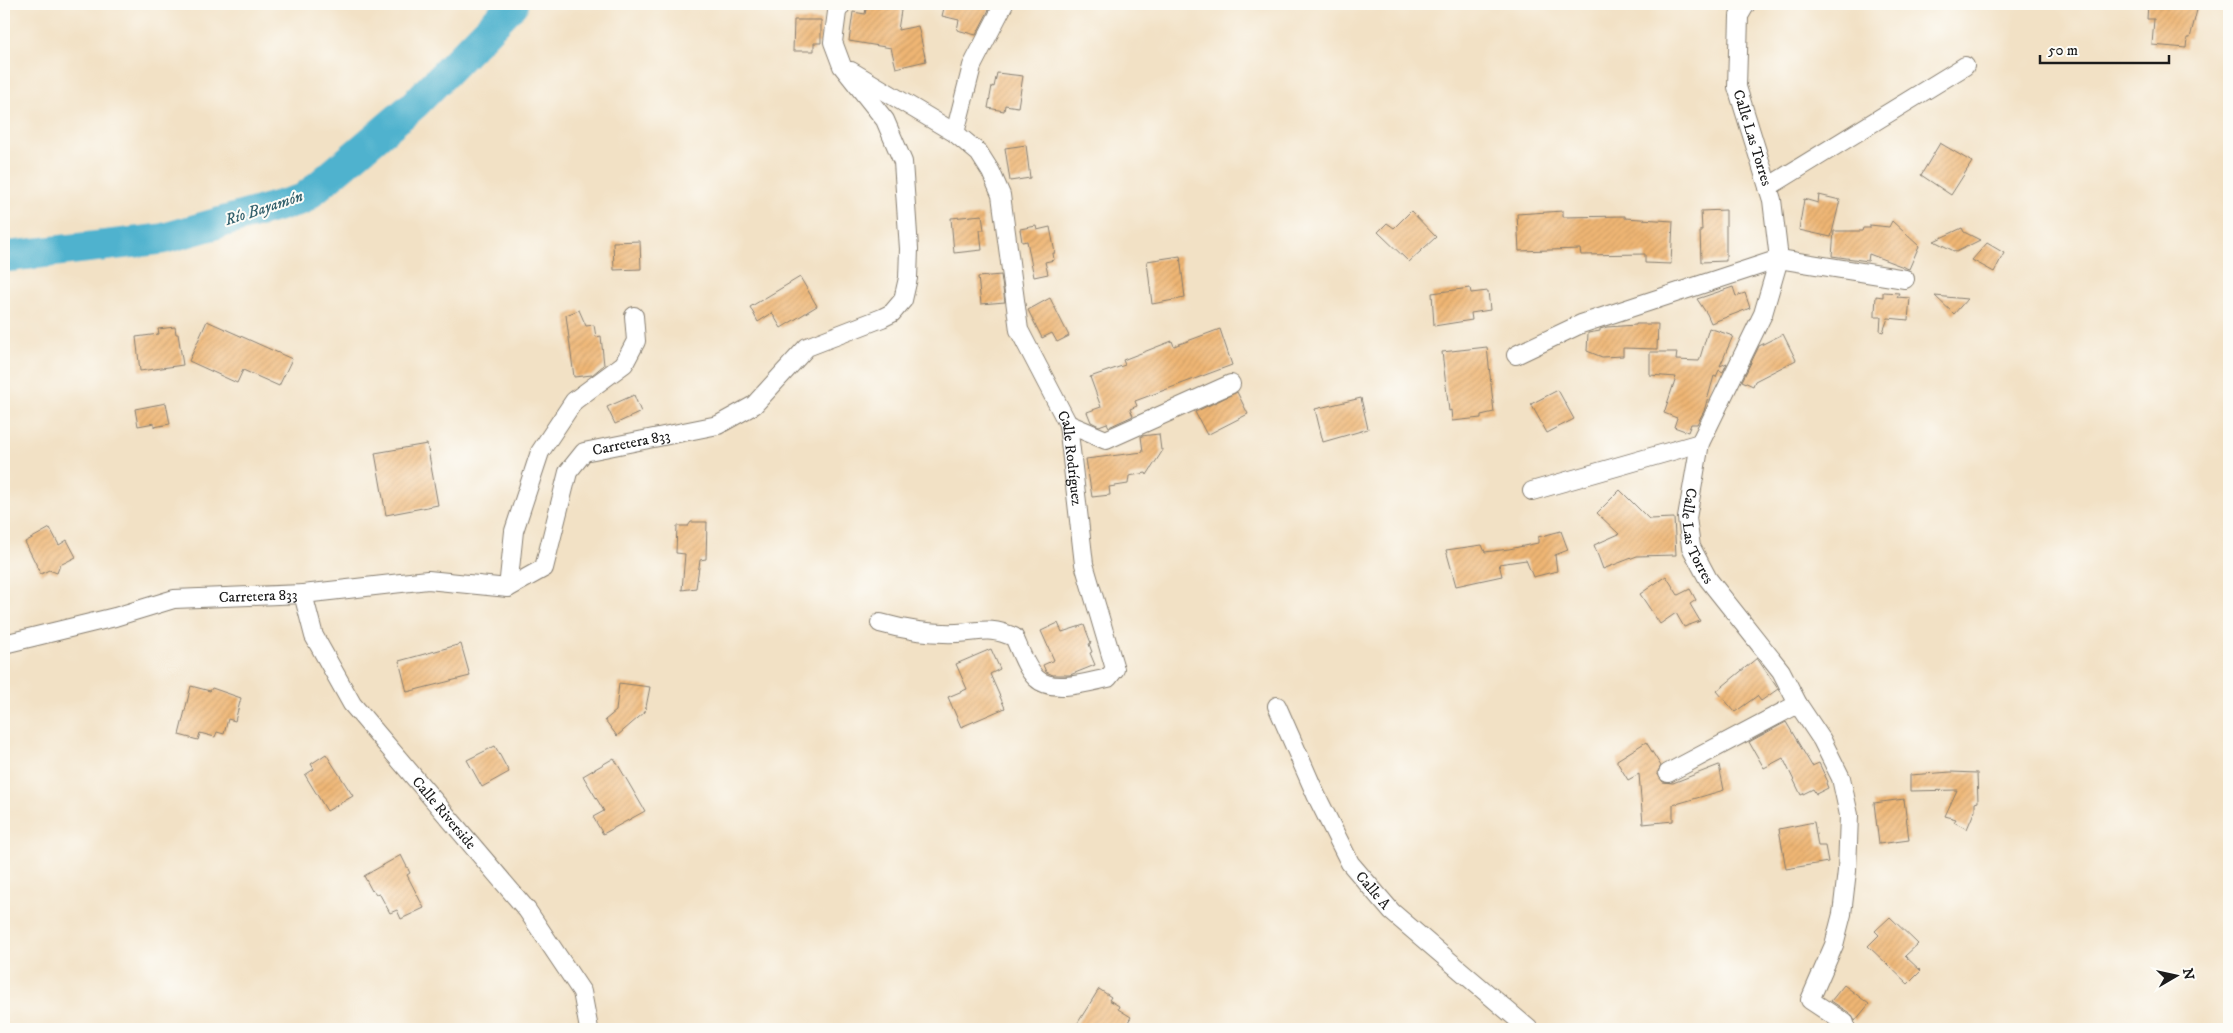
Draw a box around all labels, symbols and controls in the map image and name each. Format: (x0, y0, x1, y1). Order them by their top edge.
scale bar (2040, 32, 2169, 64)
text: 50 m (2048, 41, 2078, 60)
street label: Calle Las Torres (1729, 87, 1777, 188)
water label: Río Bayamón (221, 186, 306, 230)
street label: Calle Rodríguez (1053, 407, 1087, 507)
street label: Carretera 833 (591, 425, 672, 460)
street label: Calle Las Torres (1677, 486, 1718, 588)
street label: Carretera 833 (218, 585, 298, 607)
street label: Calle Riverside (408, 772, 481, 853)
street label: Calle A (1352, 867, 1395, 914)
north arrow (2150, 950, 2200, 1000)
text: N (2178, 967, 2198, 982)

